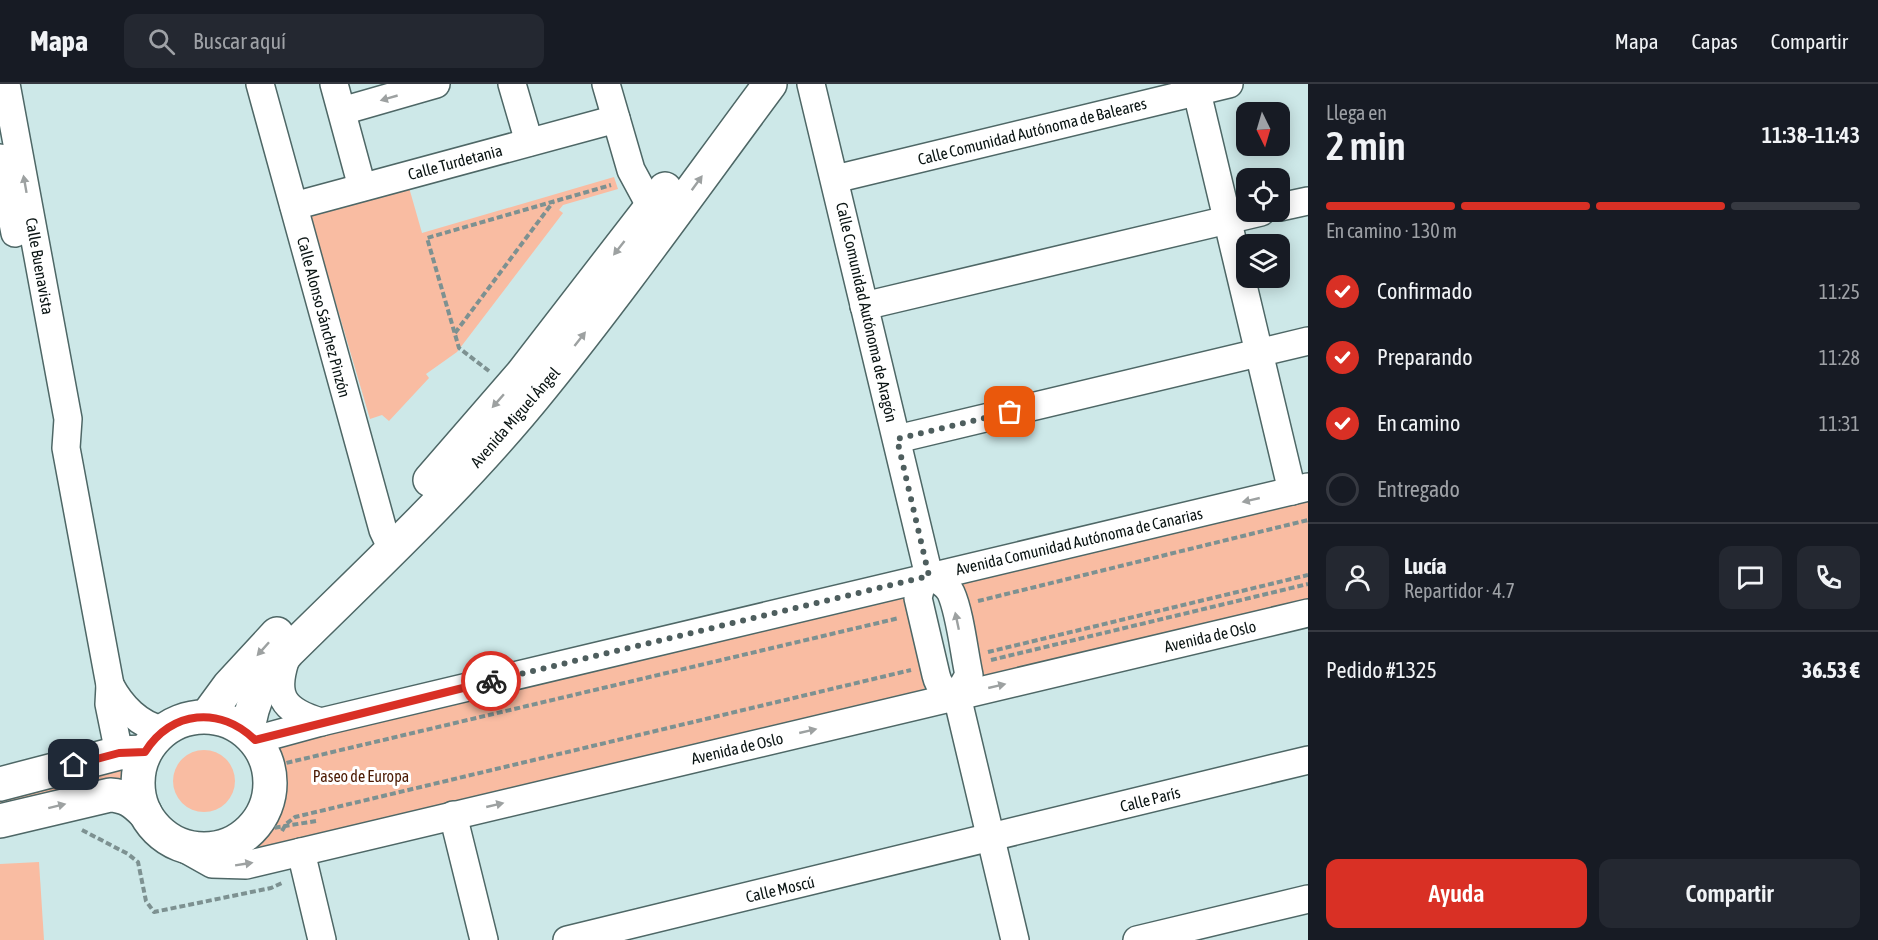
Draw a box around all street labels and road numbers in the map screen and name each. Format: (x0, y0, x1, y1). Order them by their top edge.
street label: Calle Comunidad Autónoma de Baleares (916, 94, 1149, 168)
street label: Calle Turdetania (406, 141, 504, 183)
street label: Calle Comunidad Autónoma de Aragón (832, 200, 901, 424)
street label: Calle Buenavista (23, 216, 57, 316)
street label: Calle Alonso Sánchez Pinzón (294, 235, 354, 399)
street label: Avenida Miguel Ángel (467, 363, 565, 471)
street label: Avenida Comunidad Autónoma de Canarias (954, 504, 1204, 578)
street label: Avenida de Oslo (1162, 617, 1258, 655)
street label: Avenida de Oslo (689, 729, 785, 767)
street label: Calle París (1118, 783, 1182, 815)
street label: Calle Moscú (744, 872, 816, 906)

